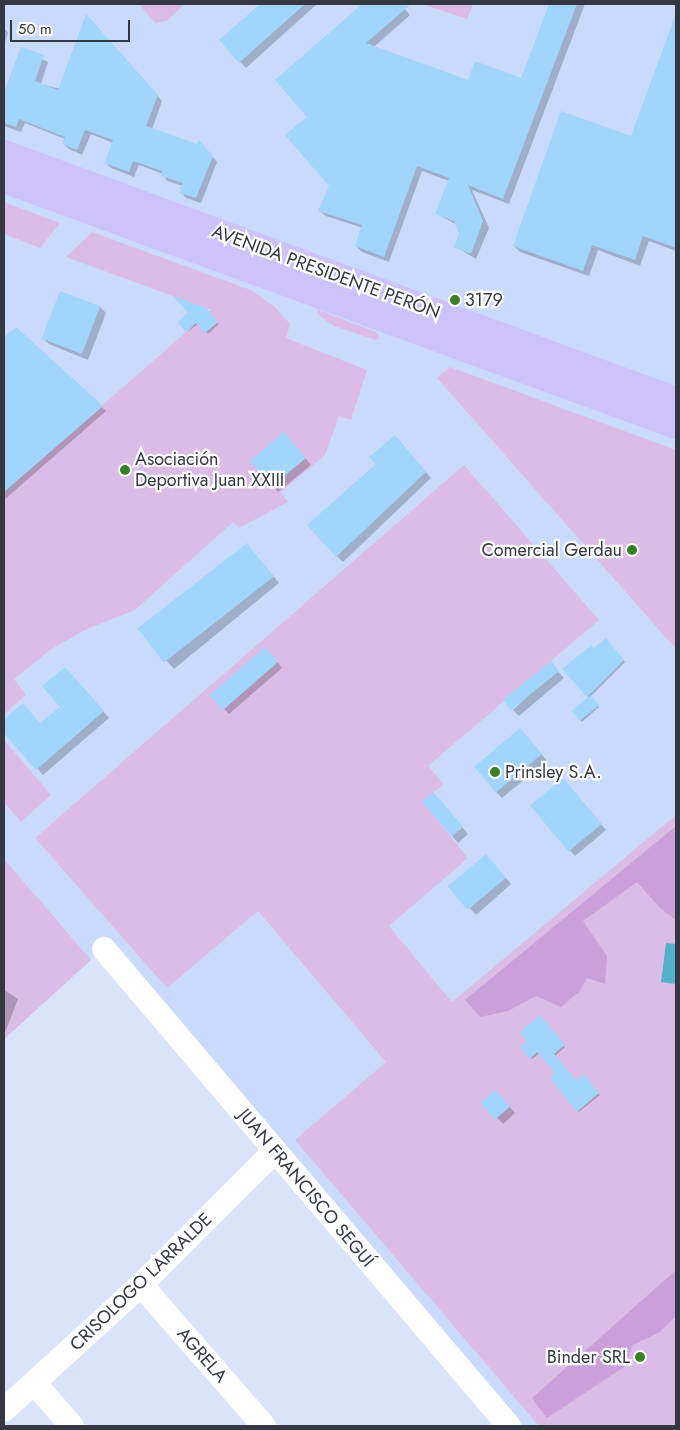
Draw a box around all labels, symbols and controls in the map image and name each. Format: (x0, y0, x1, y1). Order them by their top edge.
scale bar (12, 10, 132, 42)
text: 50 m (18, 18, 52, 40)
street label: AVENIDA PRESIDENTE PERÓN (209, 221, 443, 323)
place label: 3179 (465, 289, 503, 311)
marker: 3179 (449, 294, 461, 306)
place label: Asociación Deportiva Juan XXIII (135, 449, 284, 492)
marker: Asociación Deportiva Juan XXIII (119, 464, 131, 476)
place label: Comercial Gerdau (481, 539, 622, 561)
marker: Comercial Gerdau (626, 544, 638, 556)
place label: Prinsley S.A. (505, 761, 602, 783)
marker: Prinsley S.A. (489, 766, 501, 778)
street label: JUAN FRANCISCO SEGUÍ (234, 1105, 378, 1271)
street label: CRISOLOGO LARRALDE (66, 1209, 216, 1355)
street label: AGRELA (172, 1323, 232, 1387)
place label: Binder SRL (547, 1346, 630, 1368)
marker: Binder SRL (634, 1351, 646, 1363)

